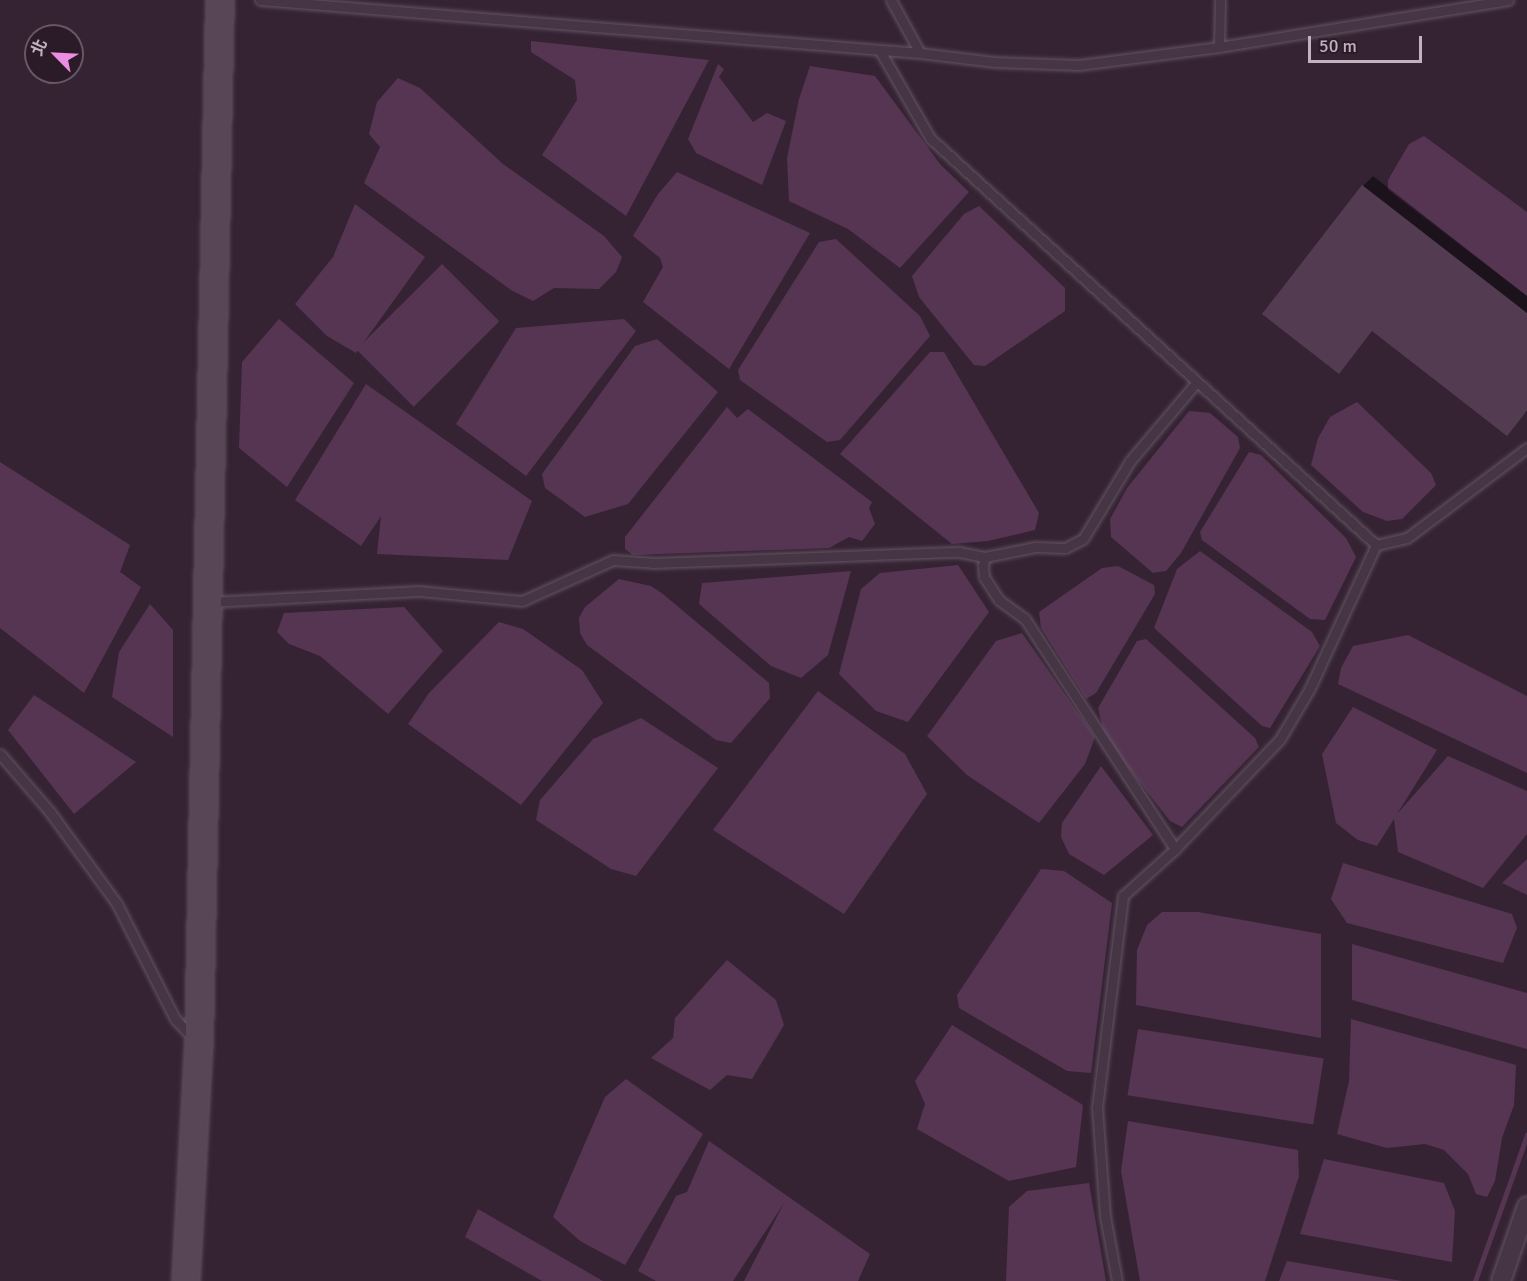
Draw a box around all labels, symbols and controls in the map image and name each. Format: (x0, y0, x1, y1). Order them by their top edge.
north arrow (24, 24, 84, 84)
scale bar (1311, 24, 1425, 62)
text: 50 m (1319, 35, 1357, 57)
text: 北 (27, 36, 52, 59)

